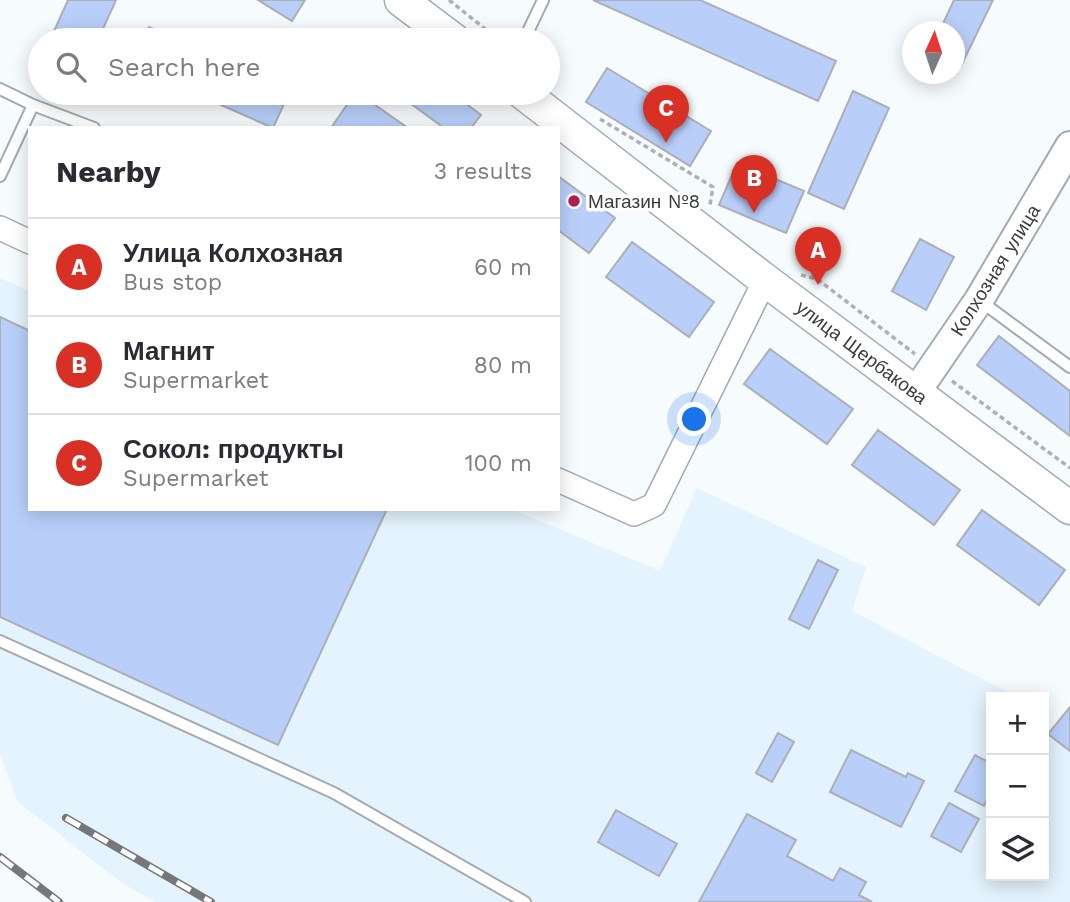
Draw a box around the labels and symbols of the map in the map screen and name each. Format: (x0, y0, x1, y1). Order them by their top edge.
north arrow (902, 21, 965, 84)
pin: C (643, 85, 689, 143)
pin: B (731, 155, 777, 213)
place label: Магазин №8 (588, 190, 700, 213)
marker: Магазин №8 (566, 193, 582, 209)
street label: Колхозная улица (946, 200, 1045, 340)
pin: A (795, 227, 841, 285)
street label: улица Щербакова (792, 296, 932, 409)
your location (677, 402, 711, 436)

